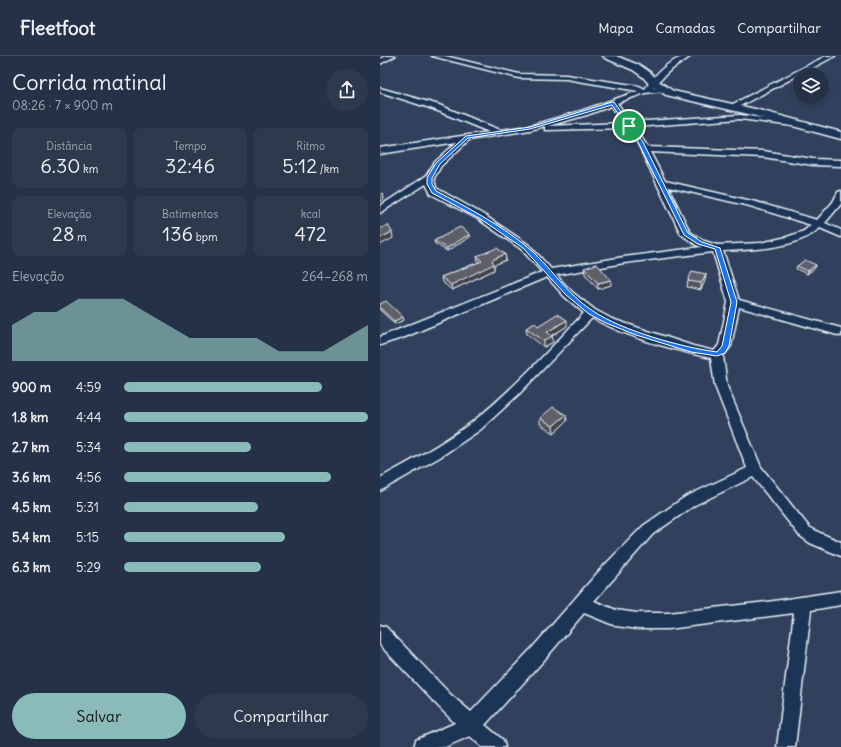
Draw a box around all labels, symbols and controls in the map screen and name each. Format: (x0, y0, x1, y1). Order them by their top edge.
text: Fleetfoot (20, 16, 96, 40)
text: Mapa (598, 19, 633, 37)
text: Camadas (655, 19, 715, 37)
text: Compartilhar (737, 19, 821, 37)
text: Corrida matinal (12, 68, 167, 96)
map controls (793, 68, 829, 104)
button: layers (793, 68, 829, 104)
button: share (326, 69, 368, 111)
text: 08:26 · 7 × 900 m (12, 97, 113, 114)
pin (612, 109, 646, 143)
icon: arrive (618, 115, 640, 137)
text: Distância (46, 139, 92, 153)
text: Tempo (173, 139, 207, 153)
text: Ritmo (296, 139, 325, 153)
text: 6.30 (40, 153, 80, 178)
text: 32:46 (165, 153, 215, 178)
text: 5:12 (282, 153, 317, 178)
text: km (80, 162, 98, 176)
text: /km (317, 162, 339, 176)
text: Elevação (47, 207, 91, 221)
text: Batimentos (162, 207, 218, 221)
text: kcal (301, 207, 321, 221)
text: 28 (52, 221, 74, 246)
text: 136 (162, 221, 193, 246)
text: 472 (295, 221, 327, 246)
text: m (74, 230, 87, 244)
text: bpm (193, 230, 218, 244)
text: Elevação (12, 268, 64, 285)
text: 264–268 m (302, 268, 368, 285)
text: 900 m (12, 379, 51, 396)
text: 4:59 (76, 379, 101, 396)
text: 1.8 km (12, 409, 48, 426)
text: 4:44 (76, 409, 101, 426)
text: 2.7 km (12, 439, 49, 456)
text: 5:34 (76, 439, 101, 456)
text: 3.6 km (12, 469, 51, 486)
text: 4:56 (76, 469, 101, 486)
text: 4.5 km (12, 499, 51, 516)
text: 5:31 (76, 499, 99, 516)
text: 5.4 km (12, 529, 51, 546)
text: 5:15 (76, 529, 99, 546)
text: 6.3 km (12, 559, 51, 576)
text: 5:29 (76, 559, 101, 576)
button: Salvar (12, 693, 186, 739)
button: Compartilhar (194, 693, 368, 739)

